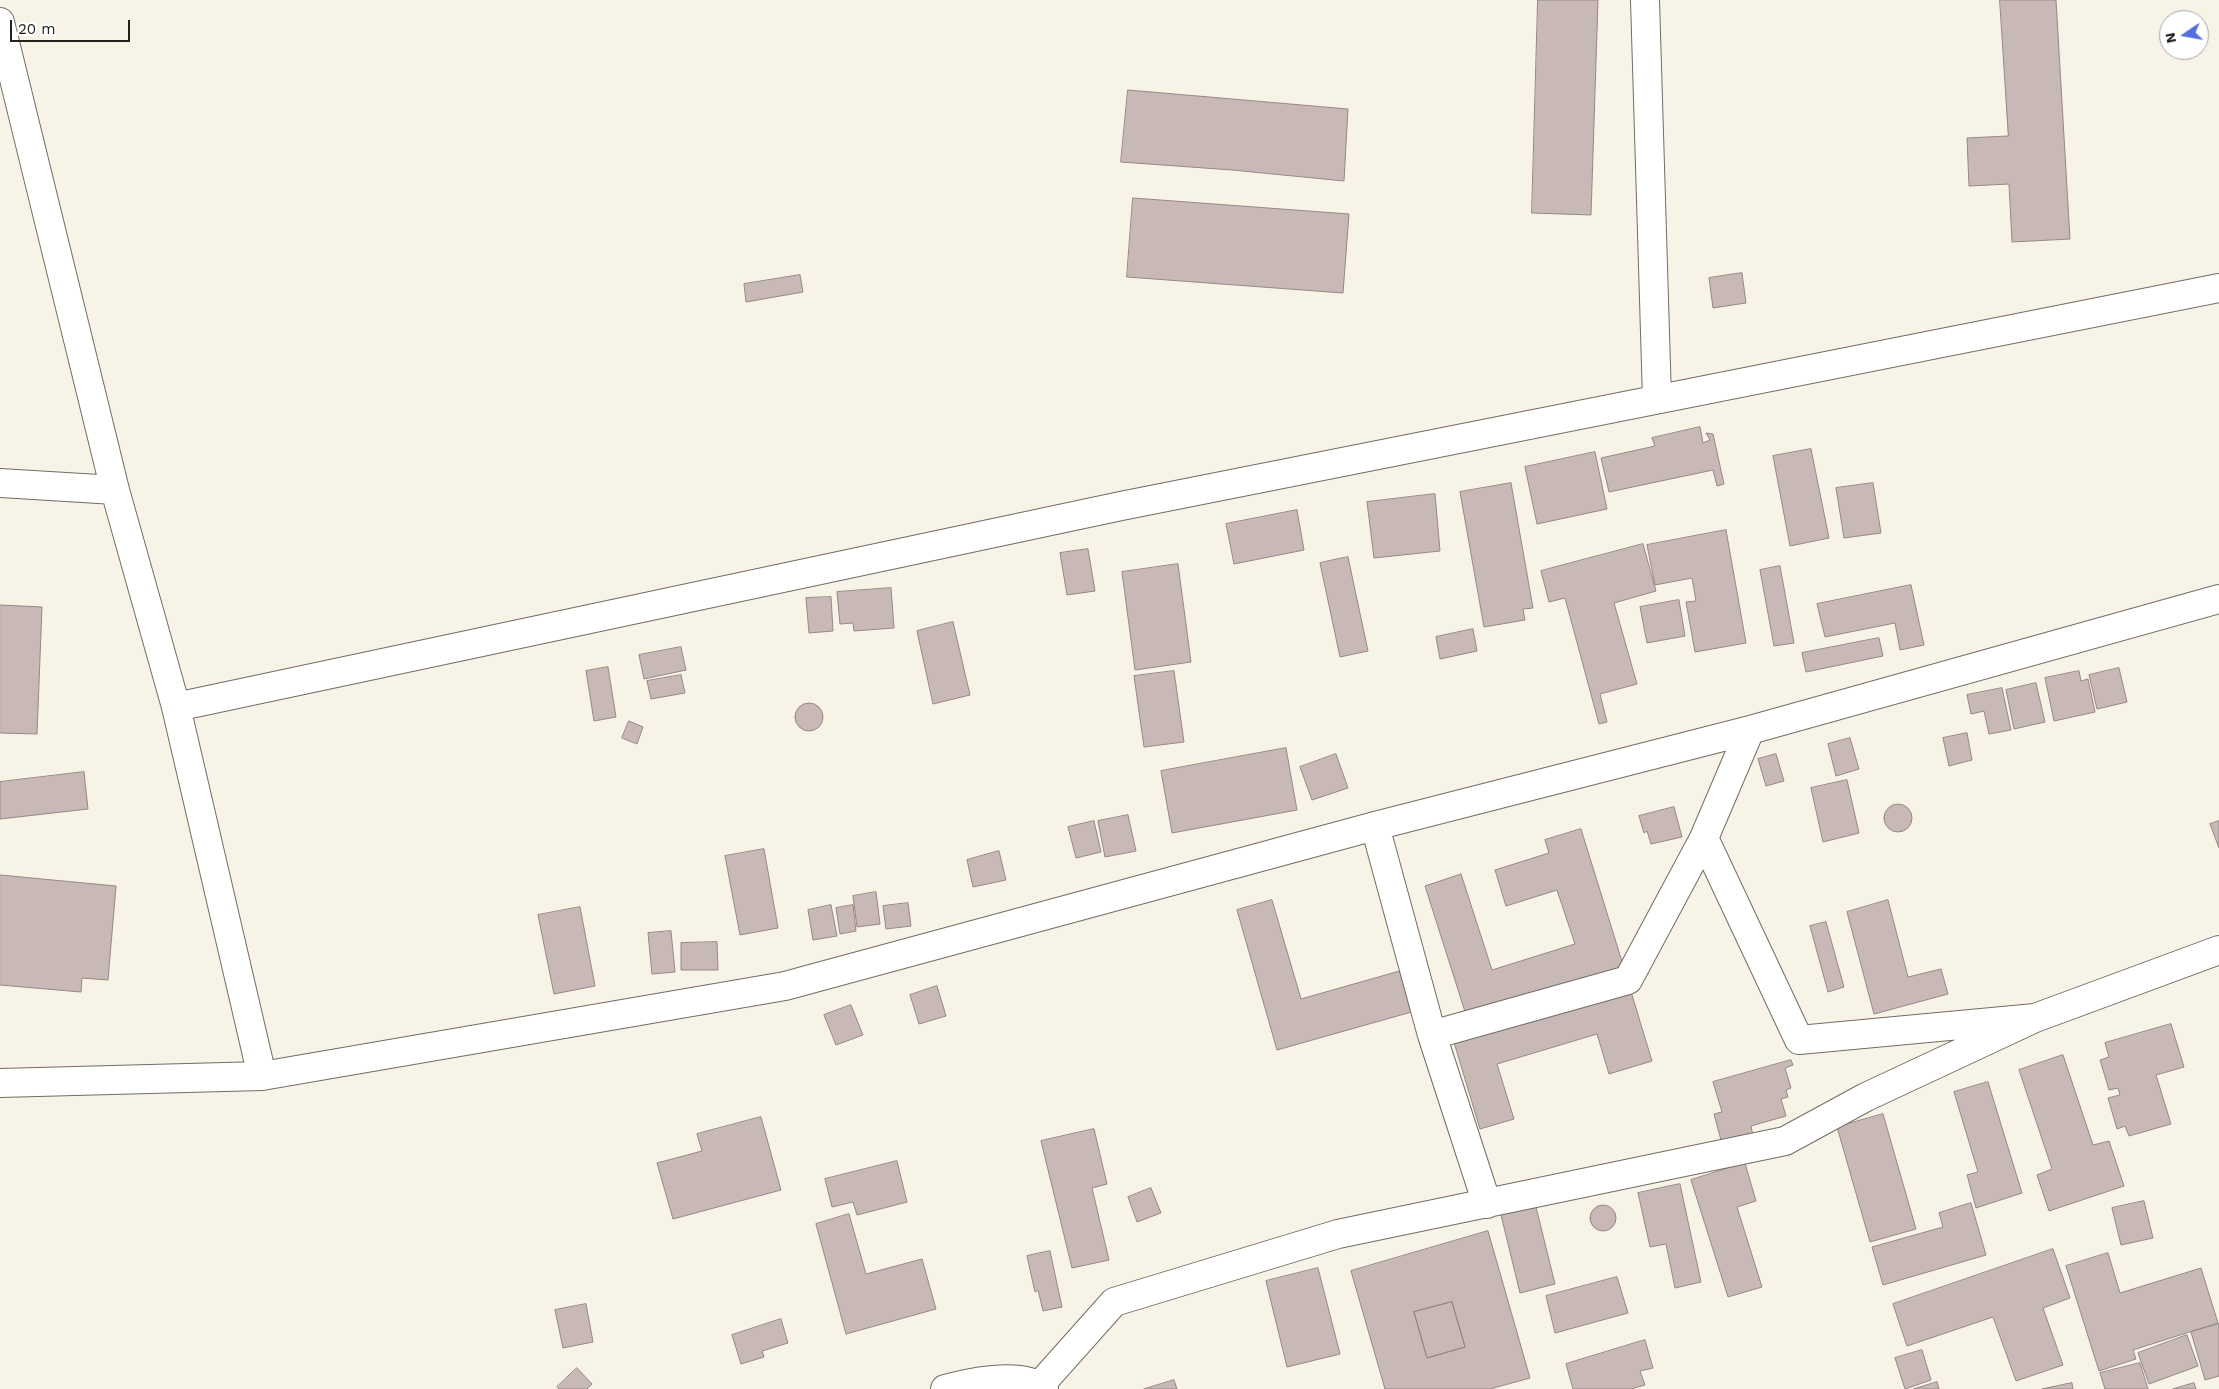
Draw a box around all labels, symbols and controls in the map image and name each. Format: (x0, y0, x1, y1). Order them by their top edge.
scale bar (12, 10, 132, 42)
north arrow (2159, 10, 2209, 60)
text: 20 m (18, 20, 56, 38)
text: N (2161, 31, 2179, 45)

